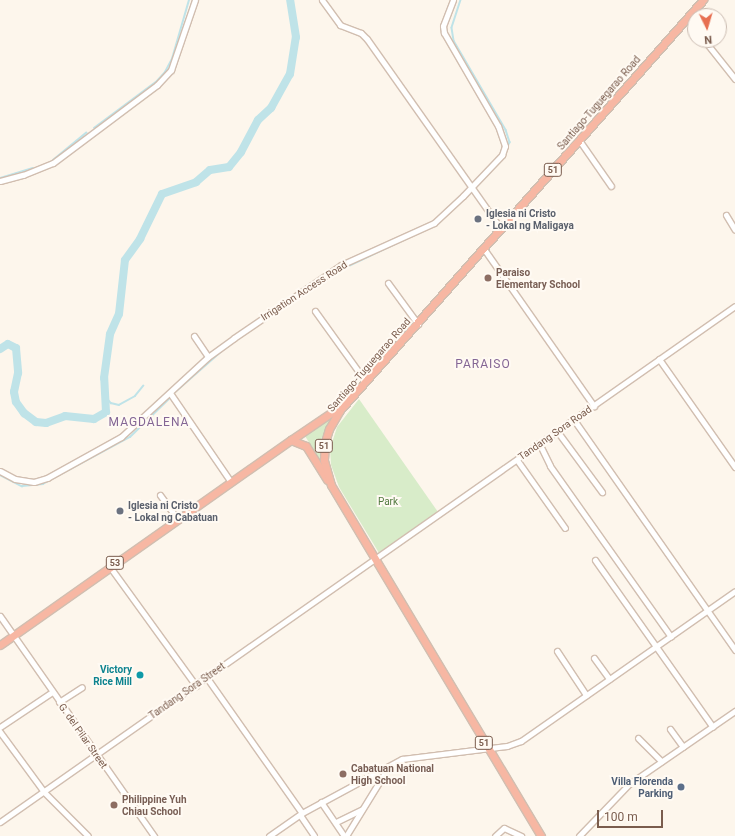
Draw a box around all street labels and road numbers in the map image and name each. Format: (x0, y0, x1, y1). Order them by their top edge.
street label: Santiago-Tuguegarao Road (555, 54, 643, 152)
road number: 51 (543, 163, 563, 177)
street label: Irrigation Access Road (259, 259, 349, 323)
street label: Santiago-Tuguegarao Road (325, 316, 413, 414)
street label: Tandang Sora Road (516, 403, 594, 463)
road number: 51 (314, 439, 334, 453)
road number: 53 (105, 556, 125, 570)
street label: Tandang Sora Street (147, 660, 227, 722)
street label: G. del Pilar Street (56, 701, 110, 771)
road number: 51 (474, 736, 494, 750)

